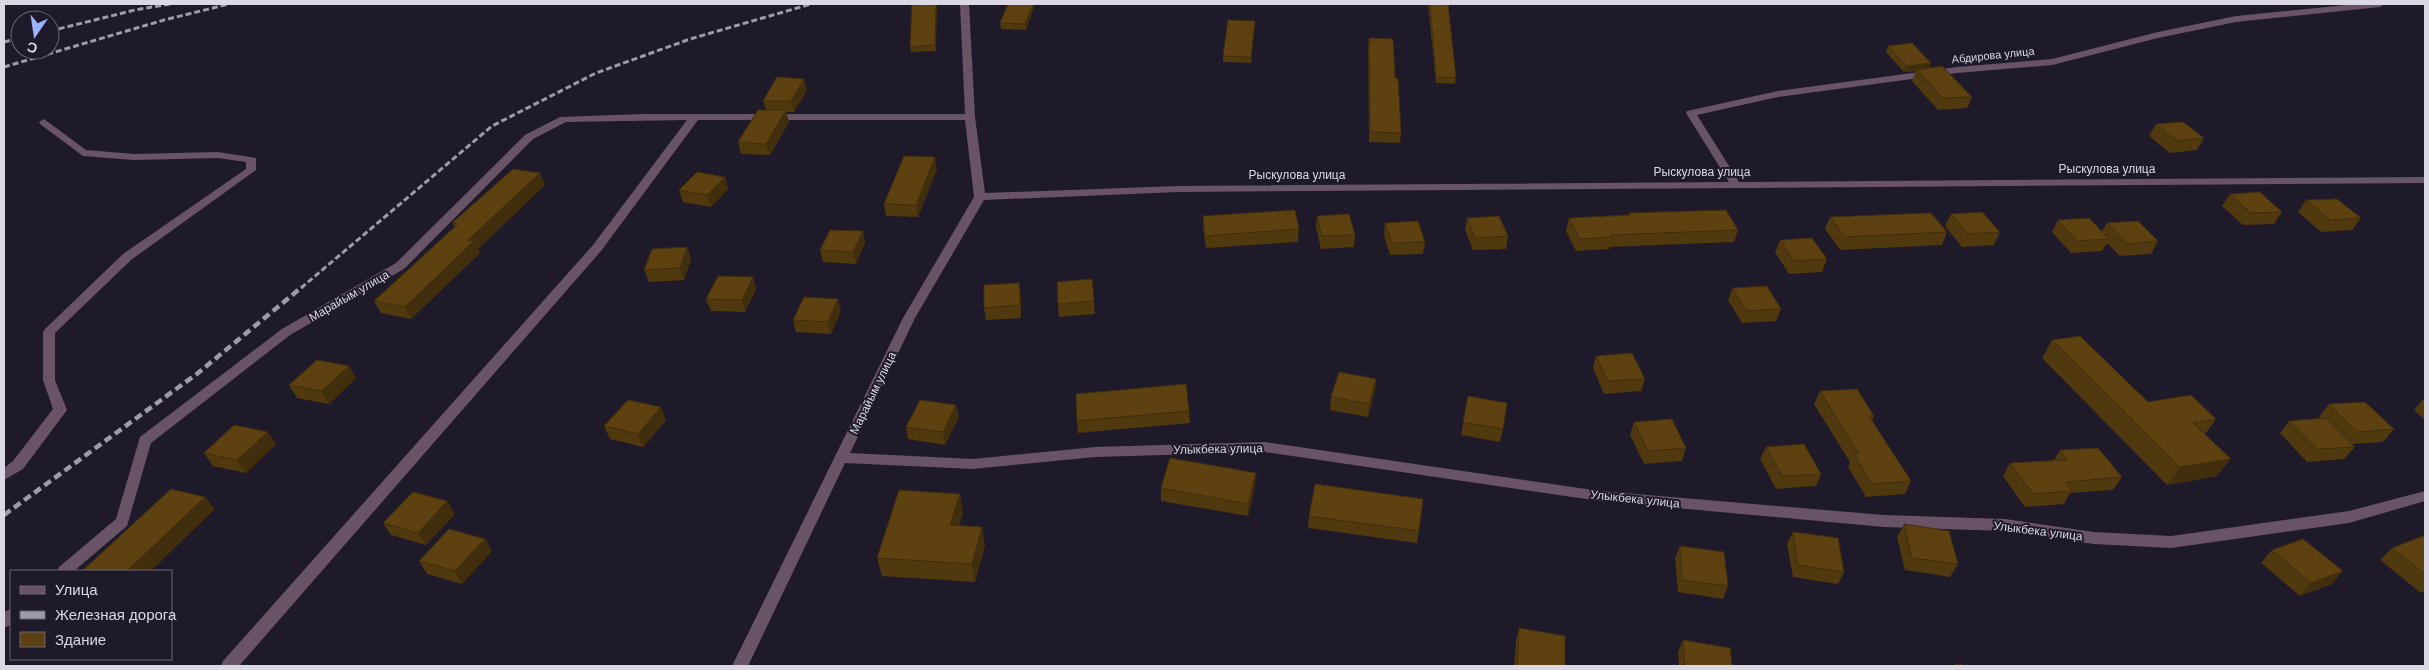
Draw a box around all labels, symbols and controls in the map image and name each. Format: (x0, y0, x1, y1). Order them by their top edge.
north arrow (10, 10, 60, 60)
text: С (25, 39, 39, 57)
street label: Абдирова улица (1951, 45, 2036, 65)
street label: Рыскулова улица (2059, 162, 2156, 176)
street label: Рыскулова улица (1654, 165, 1751, 179)
street label: Рыскулова улица (1249, 168, 1346, 182)
street label: Марайым улица (307, 267, 392, 325)
street label: Марайым улица (847, 349, 899, 437)
street label: Улыкбека улица (1173, 441, 1263, 457)
street label: Улыкбека улица (1590, 487, 1681, 511)
street label: Улыкбека улица (1993, 519, 2084, 543)
legend (10, 570, 172, 660)
text: Улица (55, 581, 98, 598)
text: Железная дорога (55, 606, 177, 623)
text: Здание (55, 631, 106, 648)

